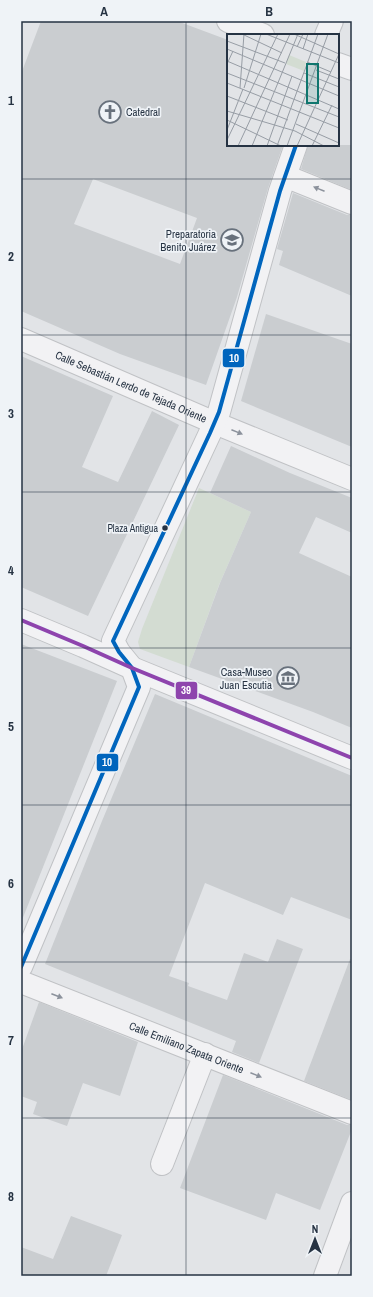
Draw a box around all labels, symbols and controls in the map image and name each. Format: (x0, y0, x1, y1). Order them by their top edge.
text: A (100, 3, 108, 20)
text: B (265, 3, 273, 20)
inset map (227, 34, 339, 146)
text: 1 (8, 92, 14, 109)
church icon: Catedral (97, 99, 123, 125)
place label: Catedral (126, 105, 160, 119)
one-way arrow (312, 186, 324, 192)
place label: Preparatoria Benito Juárez (160, 227, 216, 254)
school or university icon: Preparatoria Benito Juárez (219, 227, 245, 253)
text: 2 (8, 248, 14, 265)
street label: Calle Sebastián Lerdo de Tejada Oriente (53, 348, 209, 426)
line badge: 10 (222, 348, 245, 368)
text: 10 (229, 351, 239, 365)
text: 3 (8, 405, 14, 422)
one-way arrow (232, 429, 243, 435)
place label: Plaza Antigua (107, 522, 158, 535)
marker: Plaza Antigua (160, 523, 170, 533)
text: 4 (8, 562, 14, 579)
place label: Casa-Museo Juan Escutia (220, 665, 272, 692)
museum icon: Casa-Museo Juan Escutia (275, 665, 301, 691)
line badge: 39 (175, 681, 198, 700)
text: 39 (181, 683, 191, 697)
text: 5 (8, 718, 14, 735)
line badge: 10 (96, 753, 119, 772)
text: 10 (102, 755, 112, 769)
text: 6 (8, 875, 14, 892)
one-way arrow (52, 994, 64, 1000)
street label: Calle Emiliano Zapata Oriente (127, 1019, 246, 1076)
text: 7 (8, 1032, 14, 1049)
one-way arrow (251, 1072, 263, 1078)
text: 8 (8, 1188, 14, 1205)
north arrow (295, 1219, 335, 1259)
text: N (312, 1222, 318, 1236)

